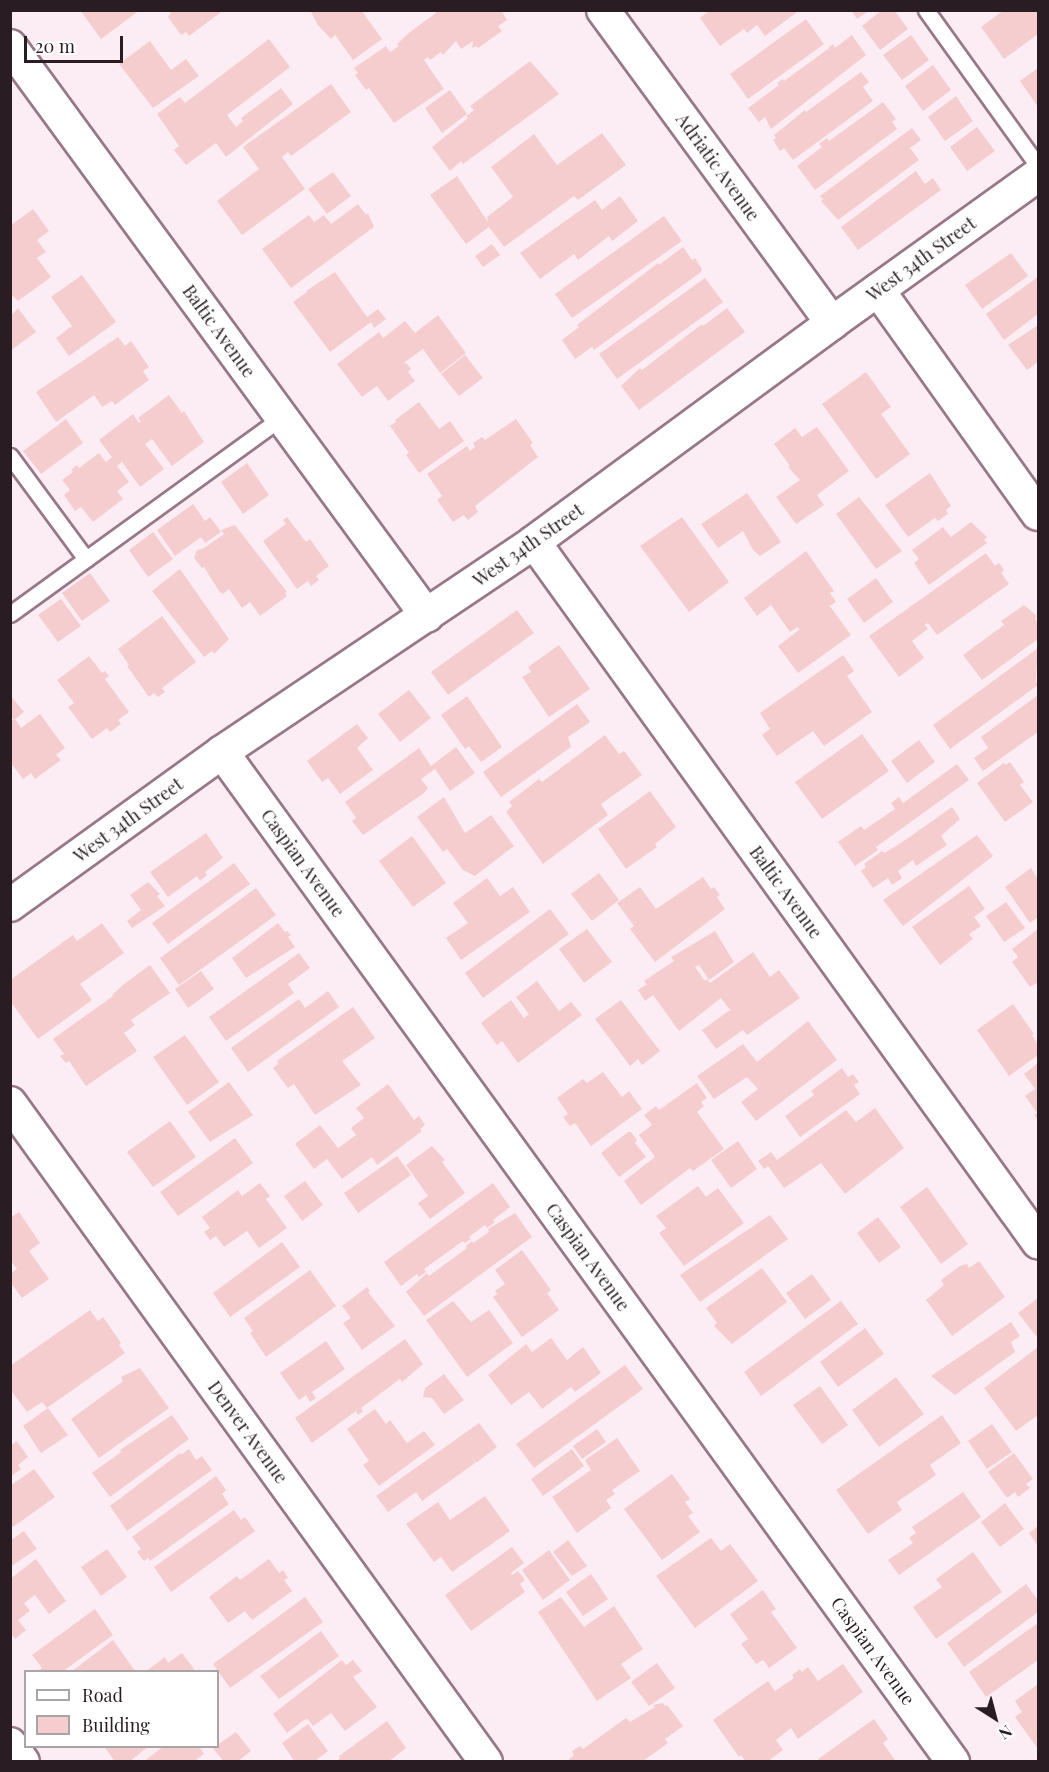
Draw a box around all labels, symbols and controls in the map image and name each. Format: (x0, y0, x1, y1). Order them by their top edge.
scale bar (27, 24, 126, 62)
text: 20 m (35, 34, 75, 58)
street label: Adriatic Avenue (672, 109, 764, 225)
street label: West 34th Street (862, 212, 980, 306)
street label: Baltic Avenue (178, 280, 260, 382)
street label: West 34th Street (469, 499, 587, 591)
street label: West 34th Street (69, 773, 187, 867)
street label: Caspian Avenue (256, 805, 350, 921)
street label: Baltic Avenue (745, 841, 827, 943)
street label: Caspian Avenue (541, 1199, 635, 1315)
street label: Denver Avenue (203, 1376, 293, 1488)
street label: Caspian Avenue (826, 1593, 920, 1709)
legend (24, 1670, 219, 1748)
text: Road (82, 1683, 123, 1707)
north arrow (965, 1688, 1025, 1748)
text: Building (82, 1713, 150, 1737)
text: N (995, 1721, 1017, 1745)

